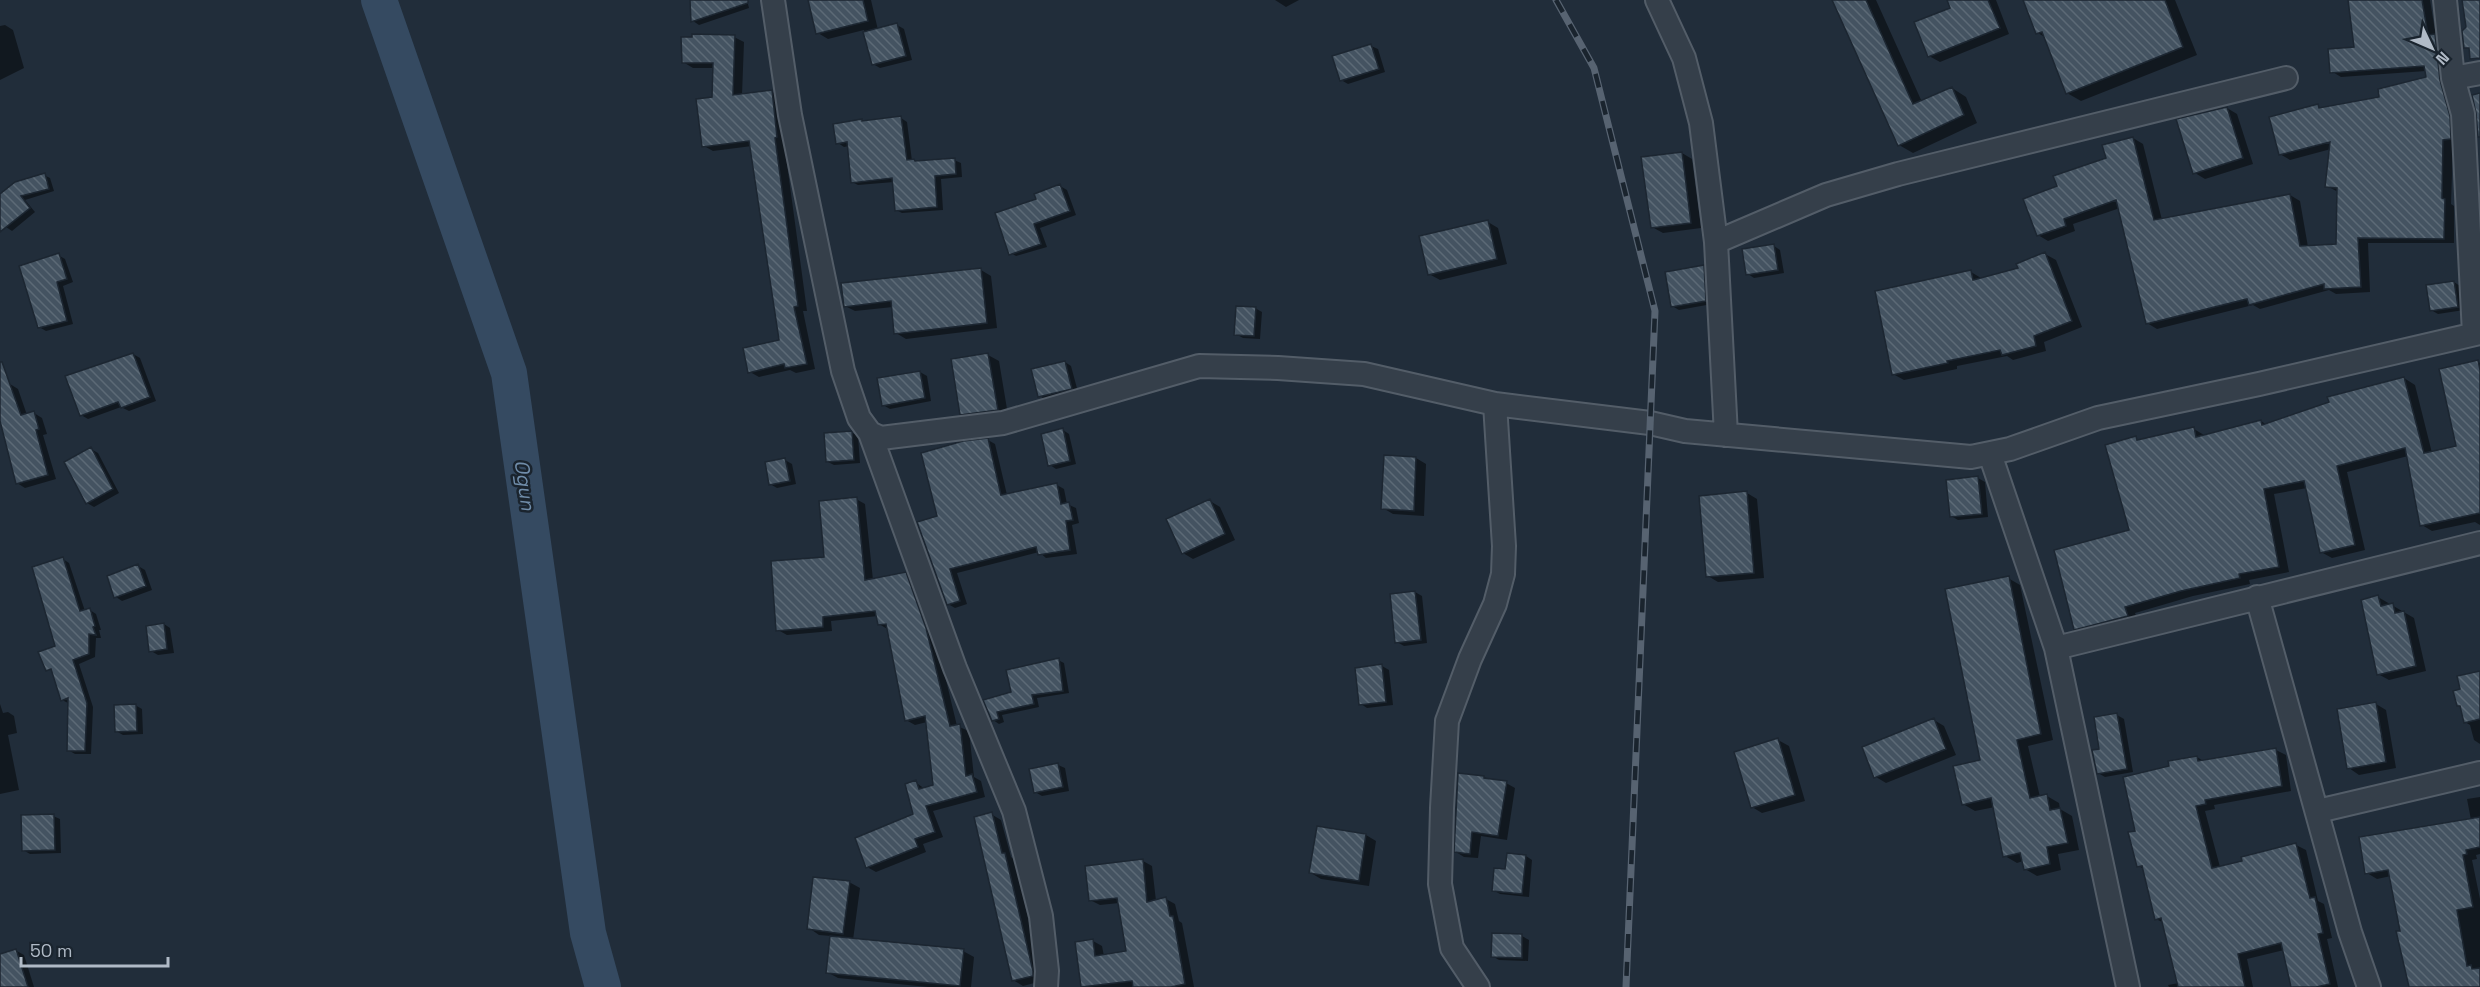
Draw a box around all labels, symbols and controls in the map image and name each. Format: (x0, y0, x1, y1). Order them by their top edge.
north arrow (2402, 18, 2462, 78)
text: N (2431, 47, 2454, 69)
water label: Ogun (509, 458, 542, 513)
scale bar (21, 930, 168, 968)
text: 50 m (30, 939, 72, 962)

